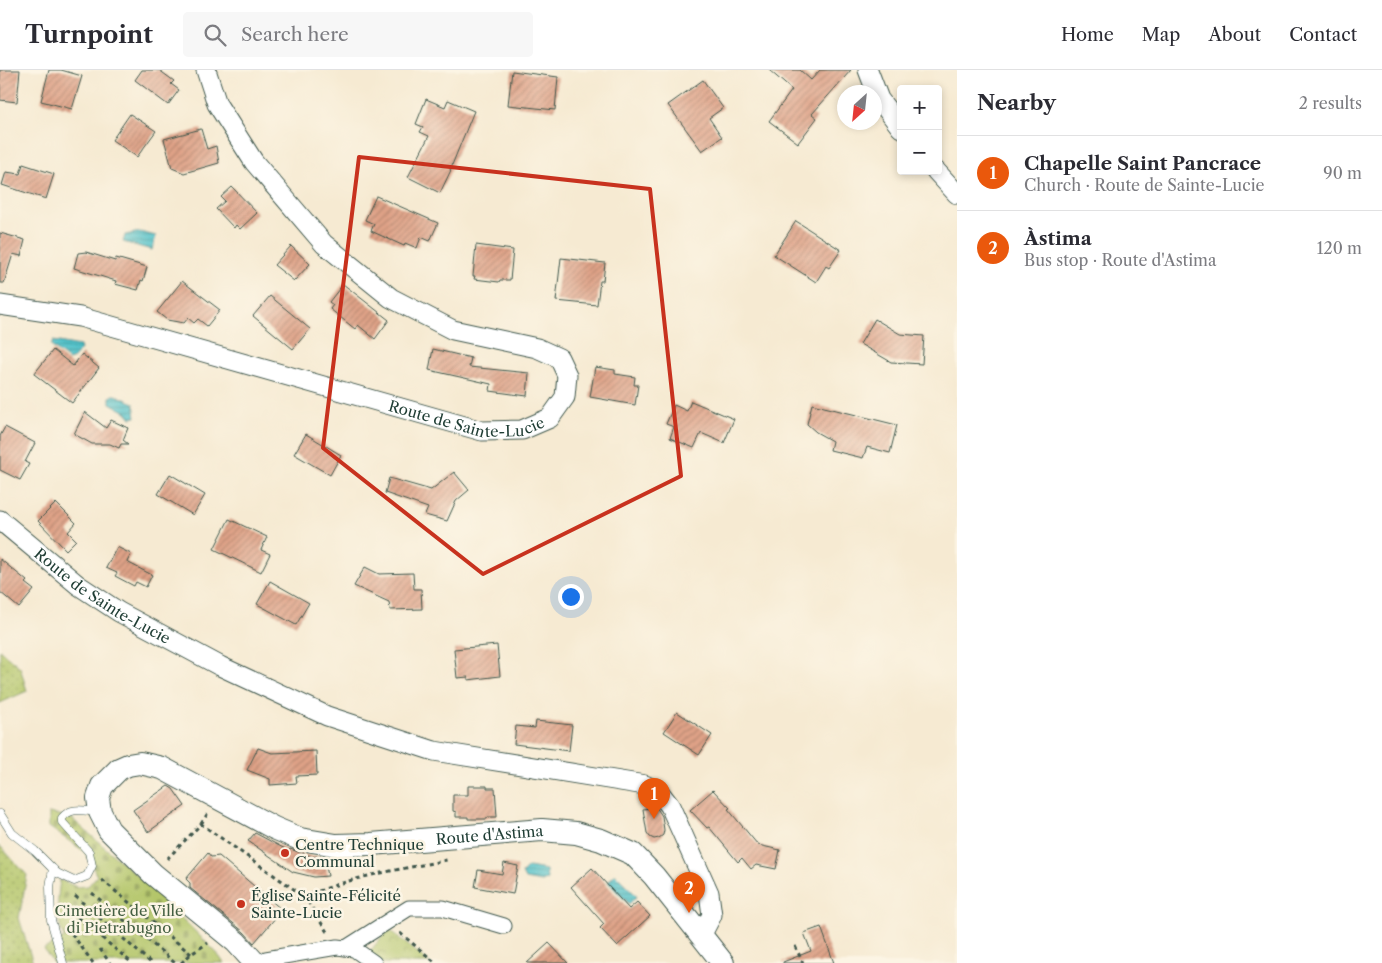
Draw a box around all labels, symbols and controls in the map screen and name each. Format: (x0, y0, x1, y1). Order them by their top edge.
search box (183, 12, 533, 57)
text: Turnpoint (25, 20, 153, 49)
icon: search (201, 21, 229, 49)
text: Search here (241, 23, 349, 46)
text: Home (1061, 24, 1114, 46)
text: Map (1142, 24, 1180, 46)
text: About (1208, 24, 1261, 46)
text: Contact (1289, 24, 1357, 46)
north arrow (837, 85, 882, 130)
map controls (897, 85, 942, 175)
button: + (897, 85, 942, 130)
text: Nearby (977, 90, 1056, 115)
text: 2 results (1299, 93, 1362, 113)
button: − (897, 130, 942, 175)
text: Chapelle Saint Pancrace (1024, 152, 1261, 175)
text: 1 (989, 163, 997, 183)
text: 90 m (1323, 163, 1362, 183)
text: Church · Route de Sainte-Lucie (1024, 175, 1264, 195)
text: Àstima (1024, 227, 1092, 250)
text: 2 (988, 238, 998, 258)
text: 120 m (1317, 238, 1362, 258)
text: Bus stop · Route d'Astima (1024, 250, 1216, 270)
street label: Route de Sainte-Lucie (386, 395, 547, 441)
street label: Route de Sainte-Lucie (31, 543, 174, 647)
your location (558, 584, 584, 610)
pin: 1 (638, 778, 670, 819)
street label: Route d'Astima (435, 820, 544, 848)
place label: Centre Technique Communal (295, 835, 424, 871)
marker: Centre Technique Communal (279, 847, 291, 859)
pin: 2 (673, 872, 705, 913)
place label: Église Sainte-Félicité Sainte-Lucie (251, 886, 401, 922)
marker: Église Sainte-Félicité Sainte-Lucie (235, 898, 247, 910)
park label: Cimetière de Ville di Pietrabugno (55, 901, 183, 937)

